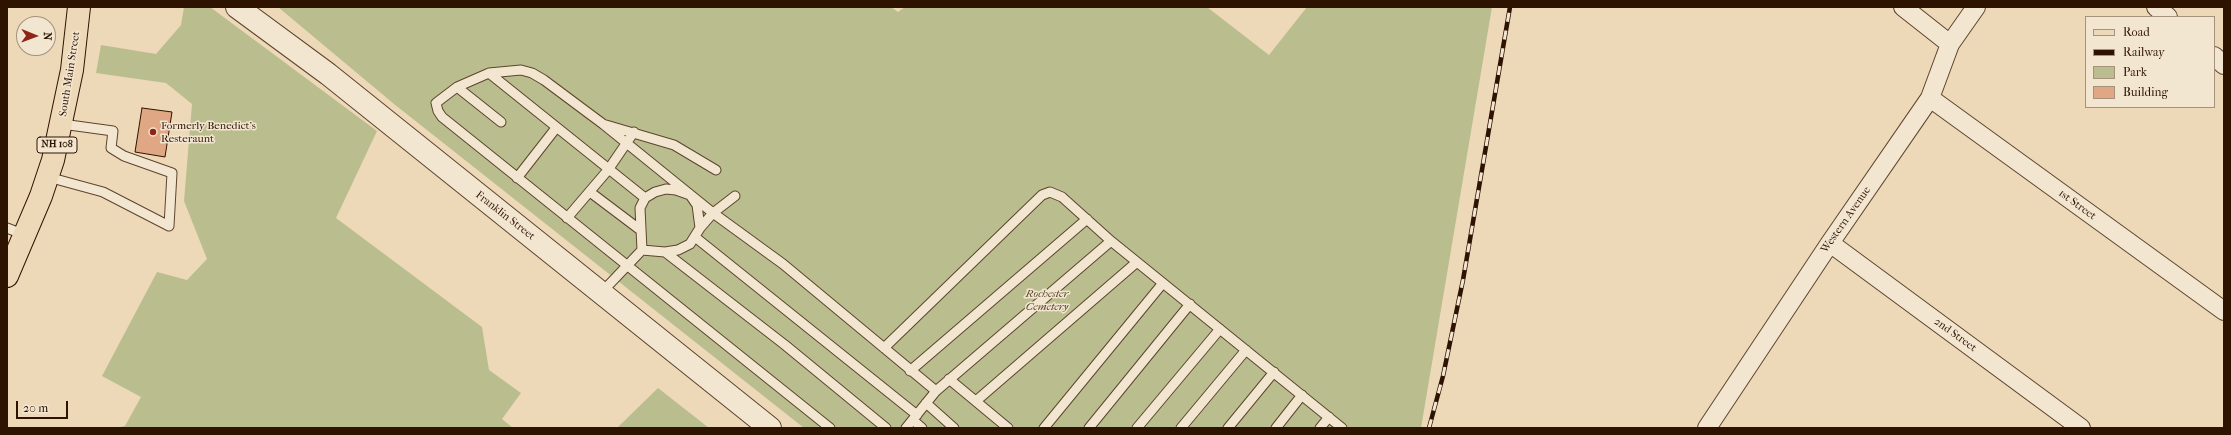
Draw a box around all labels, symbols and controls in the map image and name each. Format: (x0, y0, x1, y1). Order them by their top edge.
north arrow (16, 16, 56, 56)
legend (2085, 16, 2215, 108)
text: Road (2123, 25, 2150, 39)
street label: South Main Street (57, 31, 83, 117)
text: N (41, 32, 54, 40)
text: Railway (2123, 45, 2165, 59)
text: Park (2123, 65, 2147, 79)
text: Building (2123, 85, 2168, 99)
place label: Formerly Benedict's Resteraunt (161, 119, 256, 145)
marker: Formerly Benedict's Resteraunt (148, 127, 158, 137)
road number: NH 108 (37, 137, 77, 153)
street label: Western Avenue (1818, 184, 1874, 256)
street label: 1st Street (2056, 187, 2098, 223)
street label: Franklin Street (473, 189, 537, 243)
park label: Rochester Cemetery (1026, 287, 1068, 313)
street label: 2nd Street (1931, 315, 1979, 355)
scale bar (18, 393, 70, 419)
text: 20 m (23, 401, 48, 415)

